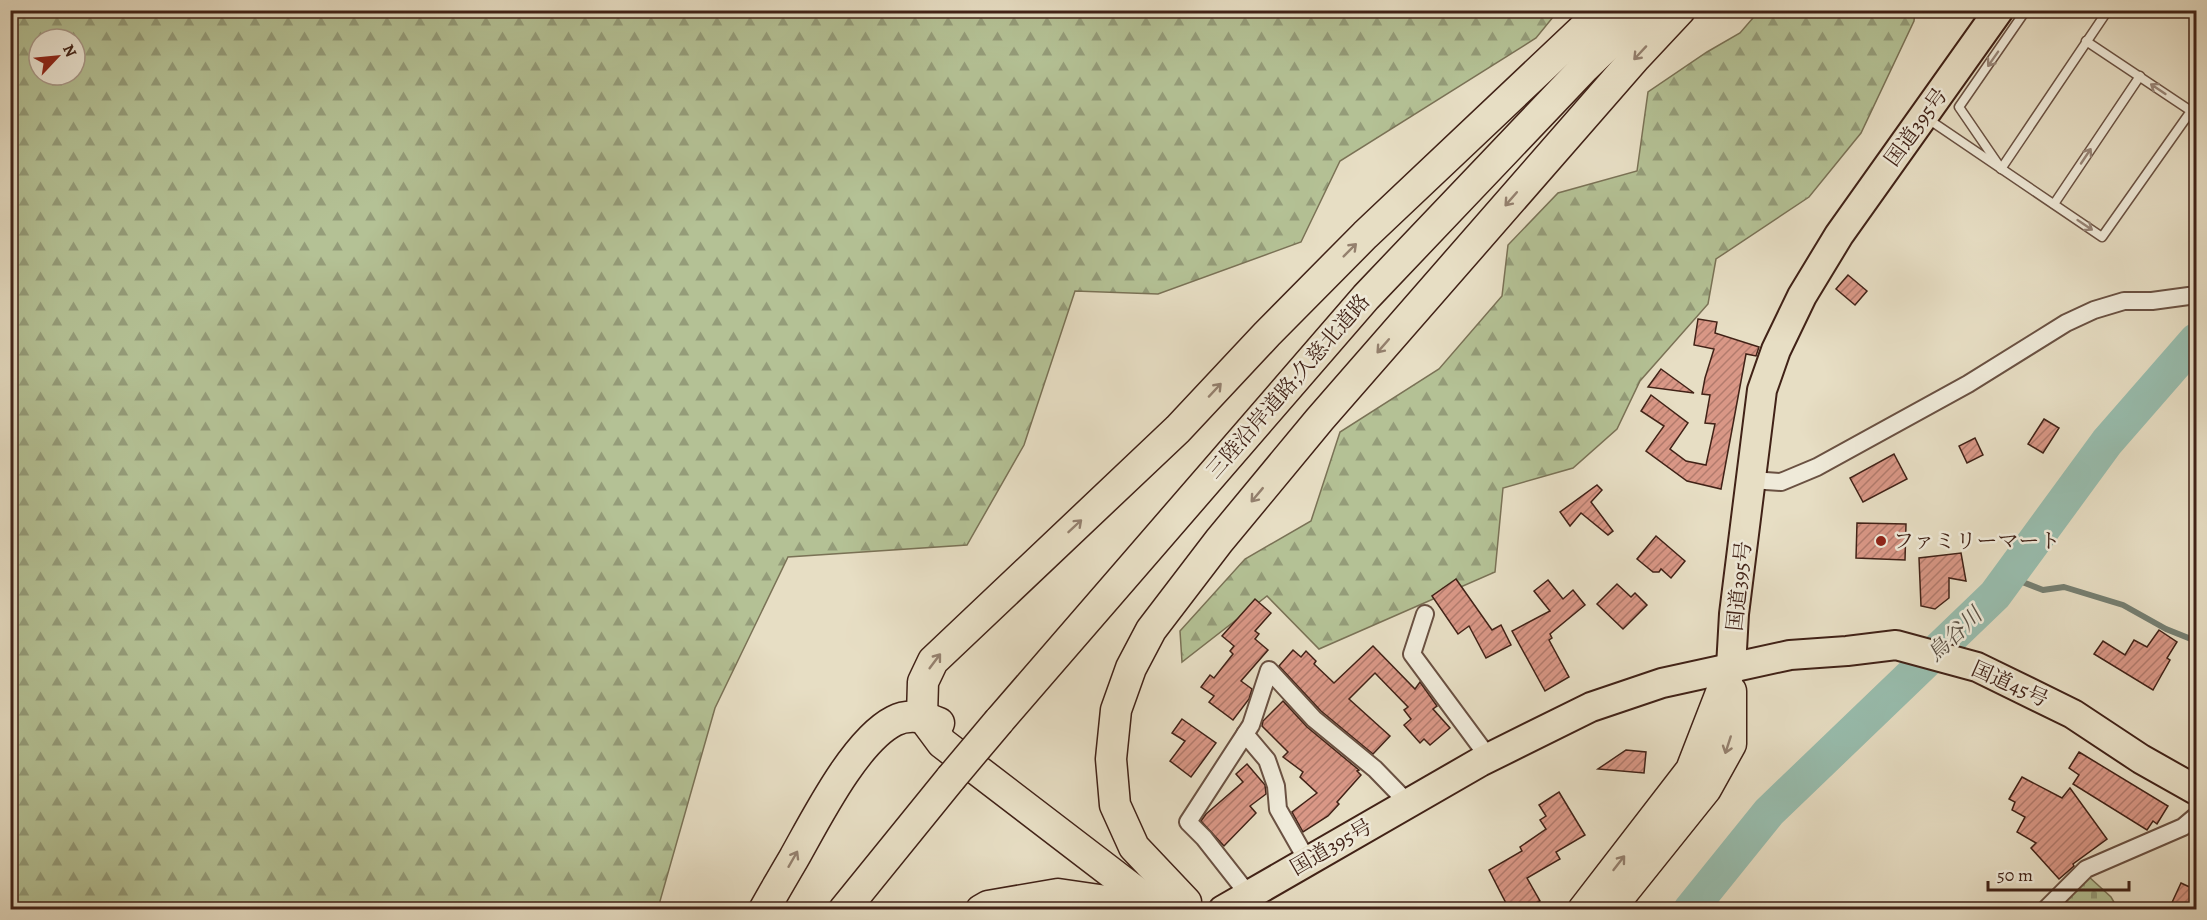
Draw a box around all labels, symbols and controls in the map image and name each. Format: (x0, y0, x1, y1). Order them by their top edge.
north arrow (27, 27, 87, 87)
text: N (57, 41, 82, 61)
one-way arrow (1633, 45, 1647, 60)
one-way arrow (1987, 50, 1999, 66)
street label: 国道395号 (1878, 82, 1954, 172)
one-way arrow (2150, 83, 2167, 95)
one-way arrow (2080, 147, 2093, 164)
one-way arrow (1504, 191, 1518, 206)
one-way arrow (2076, 219, 2092, 231)
one-way arrow (1343, 242, 1357, 257)
street label: 三陸沿岸道路;久慈北道路 (1200, 288, 1376, 484)
one-way arrow (1376, 338, 1390, 353)
one-way arrow (1207, 383, 1221, 398)
one-way arrow (1250, 487, 1264, 502)
one-way arrow (1068, 519, 1083, 533)
place label: ファミリーマート (1893, 527, 2061, 555)
marker: ファミリーマート (1874, 534, 1888, 548)
street label: 国道395号 (1720, 540, 1758, 632)
water label: 鳥谷川 (1921, 600, 1990, 668)
one-way arrow (928, 653, 941, 669)
street label: 国道45号 (1967, 655, 2053, 713)
one-way arrow (1722, 736, 1733, 755)
street label: 国道395号 (1285, 812, 1377, 882)
one-way arrow (787, 851, 799, 868)
scale bar (1988, 854, 2129, 892)
one-way arrow (1612, 856, 1625, 872)
text: 50 m (1997, 863, 2033, 887)

